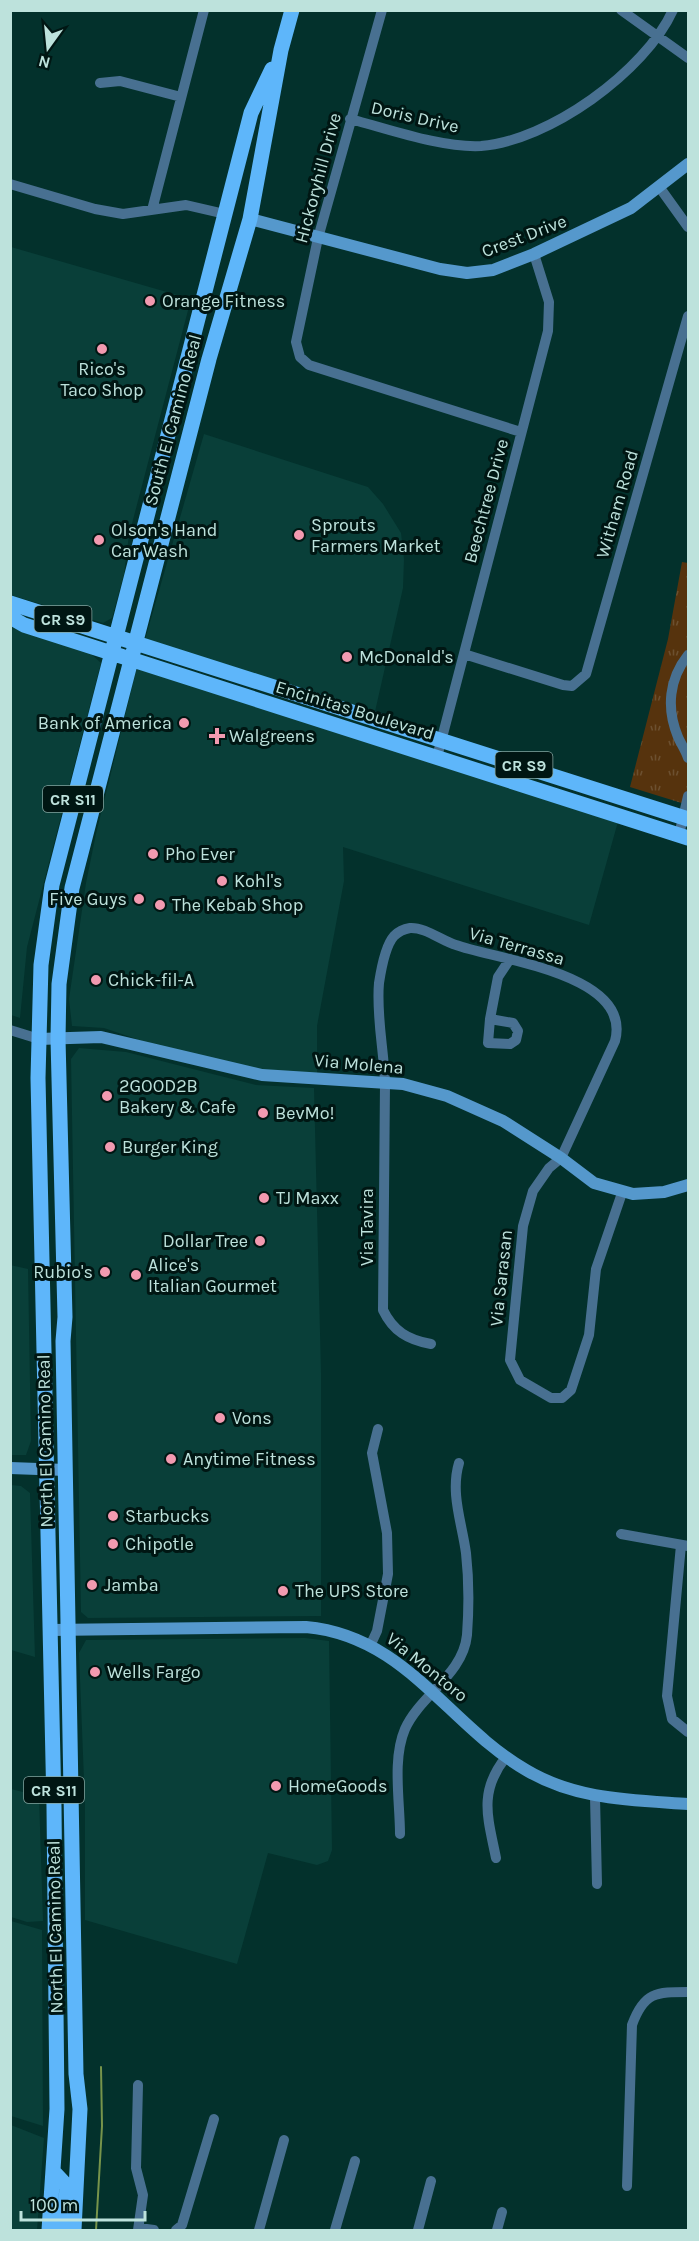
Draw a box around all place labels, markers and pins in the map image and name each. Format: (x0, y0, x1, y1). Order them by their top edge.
place label: Orange Fitness (162, 290, 285, 312)
marker: Orange Fitness (143, 294, 157, 308)
marker: Rico's Taco Shop (95, 342, 109, 356)
place label: Rico's Taco Shop (61, 358, 143, 401)
place label: Sprouts Farmers Market (311, 514, 441, 557)
place label: Olson's Hand Car Wash (111, 519, 217, 562)
marker: Sprouts Farmers Market (292, 528, 306, 542)
marker: Olson's Hand Car Wash (92, 533, 106, 547)
place label: McDonald's (359, 646, 454, 668)
marker: McDonald's (340, 650, 354, 664)
place label: Bank of America (38, 712, 172, 734)
marker: Bank of America (177, 716, 191, 730)
place label: Walgreens (229, 725, 315, 747)
marker: Walgreens (210, 729, 224, 743)
place label: Pho Ever (165, 843, 235, 865)
marker: Pho Ever (146, 847, 160, 861)
place label: Kohl's (234, 870, 283, 892)
marker: Kohl's (215, 874, 229, 888)
place label: Five Guys (49, 888, 127, 910)
marker: Five Guys (132, 892, 146, 906)
place label: The Kebab Shop (172, 894, 303, 916)
marker: The Kebab Shop (153, 898, 167, 912)
place label: Chick-fil-A (108, 969, 194, 991)
marker: Chick-fil-A (89, 973, 103, 987)
place label: 2GOOD2B Bakery & Cafe (119, 1075, 236, 1118)
marker: 2GOOD2B Bakery & Cafe (100, 1089, 114, 1103)
place label: BevMo! (275, 1102, 335, 1124)
marker: BevMo! (256, 1106, 270, 1120)
place label: Burger King (122, 1136, 218, 1158)
marker: Burger King (103, 1140, 117, 1154)
place label: TJ Maxx (276, 1187, 339, 1209)
marker: TJ Maxx (257, 1191, 271, 1205)
place label: Dollar Tree (163, 1230, 248, 1252)
marker: Dollar Tree (253, 1234, 267, 1248)
place label: Alice's Italian Gourmet (148, 1254, 277, 1297)
place label: Rubio's (33, 1261, 93, 1283)
marker: Rubio's (98, 1265, 112, 1279)
marker: Alice's Italian Gourmet (129, 1268, 143, 1282)
place label: Vons (232, 1407, 272, 1429)
marker: Vons (213, 1411, 227, 1425)
place label: Anytime Fitness (183, 1448, 316, 1470)
marker: Anytime Fitness (164, 1452, 178, 1466)
place label: Starbucks (125, 1505, 210, 1527)
marker: Starbucks (106, 1509, 120, 1523)
place label: Chipotle (125, 1533, 194, 1555)
marker: Chipotle (106, 1537, 120, 1551)
place label: Jamba (104, 1574, 159, 1596)
marker: Jamba (85, 1578, 99, 1592)
place label: The UPS Store (295, 1580, 409, 1602)
marker: The UPS Store (276, 1584, 290, 1598)
place label: Wells Fargo (107, 1661, 201, 1683)
marker: Wells Fargo (88, 1665, 102, 1679)
place label: HomeGoods (288, 1775, 387, 1797)
marker: HomeGoods (269, 1779, 283, 1793)

